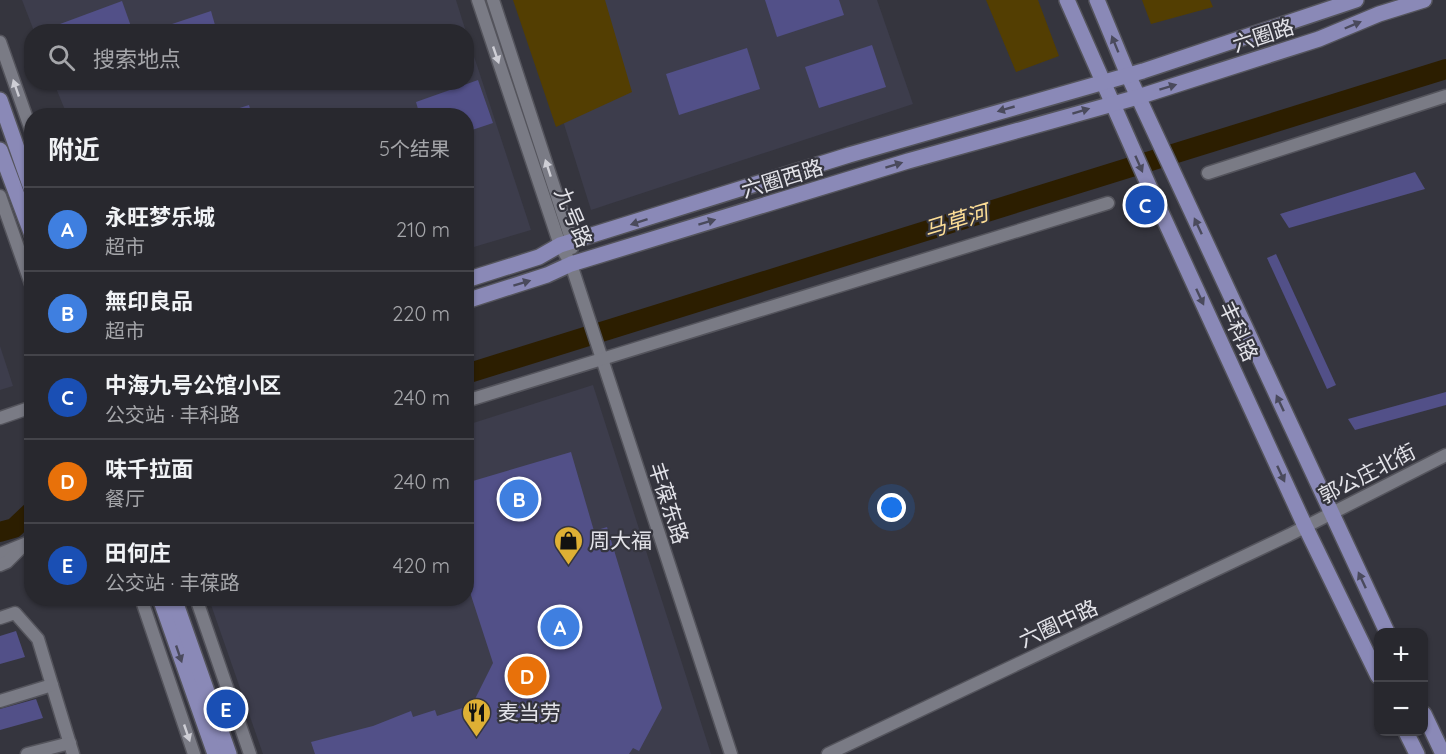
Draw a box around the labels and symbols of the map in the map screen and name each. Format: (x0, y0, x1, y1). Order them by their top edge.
street label: 六圈路 (1229, 13, 1297, 57)
one-way arrow (1344, 20, 1362, 29)
one-way arrow (1110, 35, 1119, 53)
one-way arrow (492, 46, 502, 64)
one-way arrow (10, 79, 20, 97)
one-way arrow (1159, 82, 1177, 91)
one-way arrow (997, 105, 1015, 114)
one-way arrow (1072, 106, 1090, 115)
street label: 六圈西路 (738, 153, 826, 203)
one-way arrow (1134, 156, 1144, 174)
one-way arrow (543, 158, 552, 176)
one-way arrow (885, 160, 903, 169)
pin: C (1126, 182, 1164, 228)
street label: 九号路 (550, 183, 598, 251)
water label: 马草河 (920, 197, 995, 244)
one-way arrow (1193, 216, 1203, 234)
one-way arrow (698, 217, 716, 226)
one-way arrow (630, 218, 648, 228)
one-way arrow (513, 278, 531, 287)
one-way arrow (1195, 288, 1205, 306)
street label: 丰科路 (1214, 297, 1264, 365)
one-way arrow (1276, 394, 1285, 411)
street label: 郭公庄北街 (1314, 438, 1420, 508)
street label: 丰葆东路 (644, 459, 694, 547)
one-way arrow (1277, 465, 1287, 483)
pin: B (500, 476, 538, 522)
your location (877, 493, 906, 522)
shop icon: 周大福 (552, 524, 584, 566)
place label: 周大福 (589, 527, 652, 553)
one-way arrow (1357, 571, 1366, 588)
street label: 六圈中路 (1014, 593, 1102, 653)
pin: A (540, 604, 580, 650)
one-way arrow (175, 645, 184, 663)
pin: D (508, 654, 546, 698)
pin: E (206, 686, 246, 732)
restaurant icon: 麦当劳 (461, 696, 493, 738)
place label: 麦当劳 (498, 699, 561, 725)
one-way arrow (183, 724, 192, 742)

